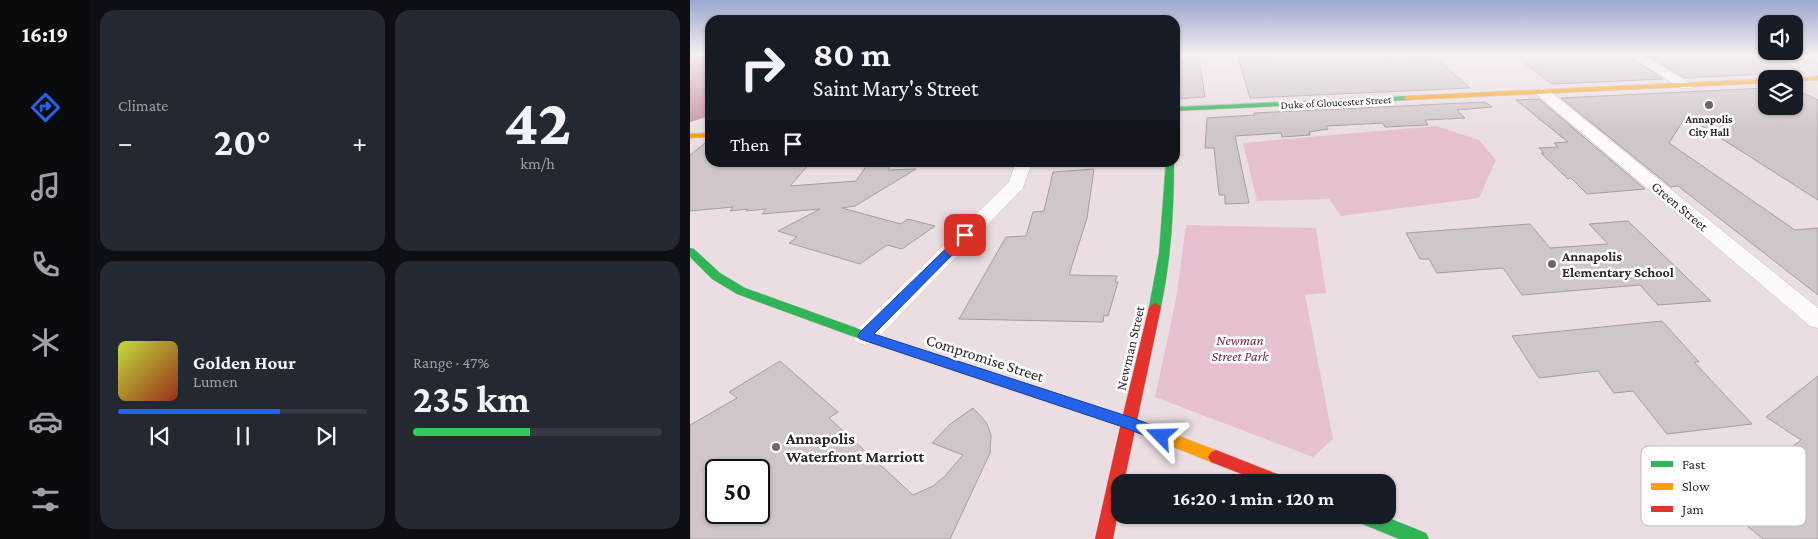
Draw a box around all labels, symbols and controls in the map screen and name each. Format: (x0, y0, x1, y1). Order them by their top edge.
map controls (1758, 15, 1803, 115)
button: sound (1758, 15, 1803, 60)
text: 16:19 (22, 22, 68, 47)
icon: right (730, 35, 795, 100)
text: 80 m (813, 35, 891, 74)
button: layers (1758, 70, 1803, 115)
text: Saint Mary's Street (813, 76, 978, 101)
text: 42 (504, 86, 571, 158)
icon: directions (28, 90, 63, 125)
street label: Duke of Gloucester Street (1280, 93, 1392, 111)
text: Climate (118, 97, 168, 114)
marker: Annapolis City Hall (1703, 99, 1715, 111)
place label: Annapolis City Hall (1684, 113, 1733, 138)
text: 20° (214, 121, 271, 163)
text: − (118, 127, 133, 158)
text: + (352, 127, 367, 158)
icon: arrive (779, 130, 807, 158)
text: Then (730, 134, 769, 155)
text: km/h (520, 155, 555, 172)
icon: music (28, 169, 63, 204)
street label: Green Street (1649, 178, 1712, 234)
pin (944, 214, 986, 256)
icon: arrive (951, 221, 979, 249)
icon: phone (28, 247, 63, 282)
place label: Annapolis Elementary School (1561, 248, 1674, 280)
marker: Annapolis Elementary School (1546, 258, 1558, 270)
street label: Newman Street (1113, 304, 1148, 392)
icon: climate (28, 325, 63, 360)
street label: Compromise Street (924, 331, 1047, 386)
park label: Newman Street Park (1212, 332, 1269, 364)
text: Golden Hour (193, 352, 296, 373)
text: Range · 47% (413, 354, 489, 371)
text: Lumen (193, 373, 238, 390)
text: 235 km (413, 378, 530, 420)
icon: car (28, 404, 63, 439)
position arrow (1134, 409, 1186, 461)
icon: previous (146, 422, 174, 450)
icon: pause (229, 422, 257, 450)
icon: next (312, 422, 340, 450)
place label: Annapolis Waterfront Marriott (785, 430, 924, 465)
marker: Annapolis Waterfront Marriott (770, 441, 782, 453)
legend (1641, 446, 1806, 526)
text: Fast (1682, 456, 1706, 472)
speed limit sign: 50 (705, 459, 770, 524)
text: Slow (1682, 478, 1710, 494)
icon: filters (28, 482, 63, 517)
text: 16:20 · 1 min · 120 m (1173, 488, 1334, 509)
text: Jam (1680, 501, 1704, 517)

